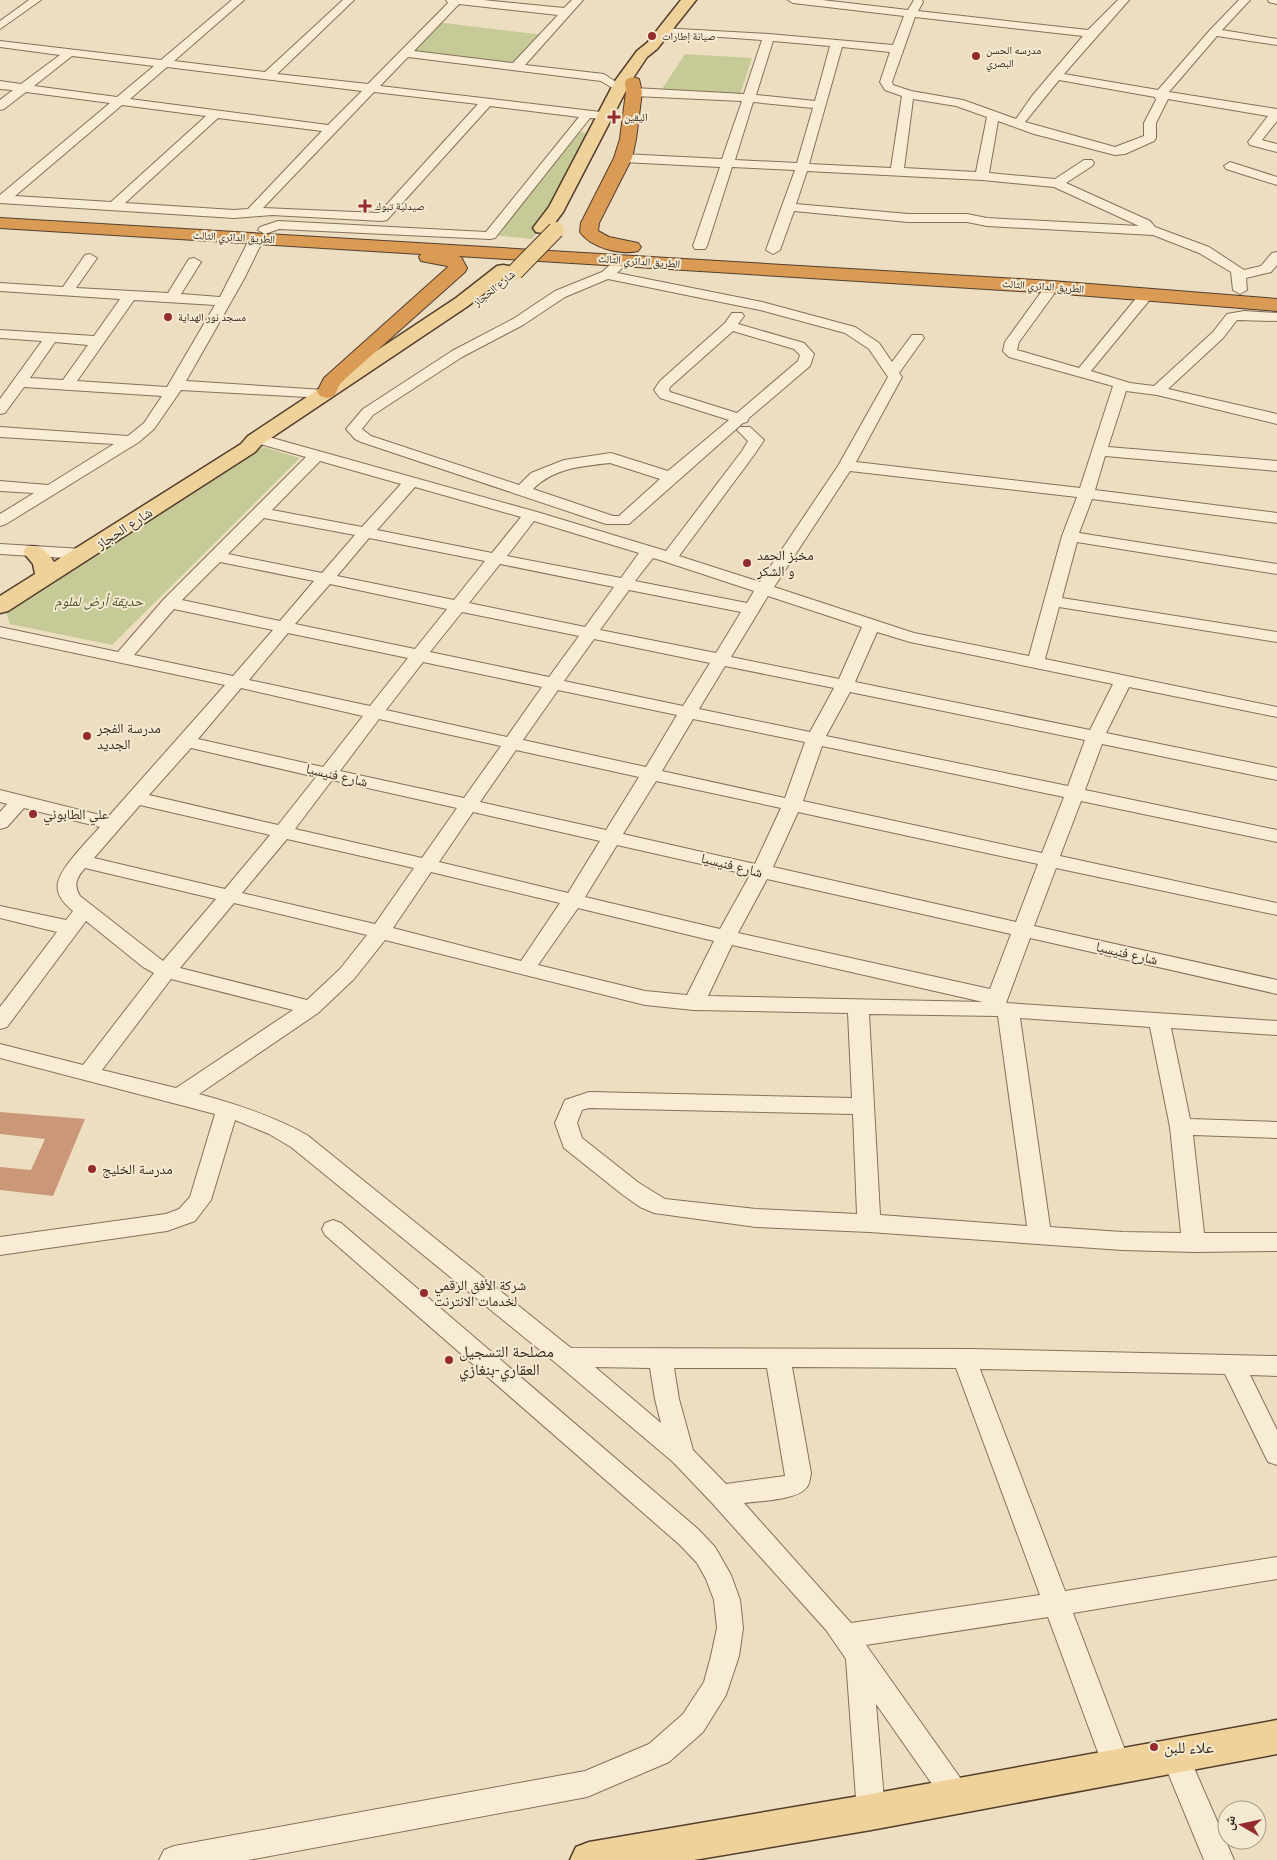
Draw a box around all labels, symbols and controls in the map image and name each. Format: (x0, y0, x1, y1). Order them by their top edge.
place label: صيانة إطارات (662, 29, 716, 44)
marker: صيانة إطارات (646, 30, 658, 42)
place label: مدرسه الحسن البصري (986, 43, 1041, 72)
marker: مدرسه الحسن البصري (970, 50, 982, 62)
place label: اليقين (624, 110, 648, 125)
marker: اليقين (608, 111, 620, 123)
place label: صيدلية تبوك (375, 199, 425, 214)
marker: صيدلية تبوك (359, 200, 371, 212)
street label: الطريق الدائري الثالث (192, 228, 275, 248)
street label: الطريق الدائري الثالث (597, 251, 681, 273)
street label: شارع الحجاز (469, 267, 519, 311)
street label: الطريق الدائري الثالث (1001, 276, 1085, 298)
place label: مسجد نور الهداية (178, 310, 246, 325)
marker: مسجد نور الهداية (162, 311, 174, 323)
street label: شارع الحجاز (91, 502, 156, 554)
place label: مخبز الحمد و الشكر (756, 545, 814, 581)
marker: مخبز الحمد و الشكر (741, 557, 753, 569)
park label: حديقة أرض لملوم (55, 591, 144, 611)
place label: مدرسة الفجر الجديد (96, 718, 161, 754)
marker: مدرسة الفجر الجديد (81, 730, 93, 742)
street label: شارع فنيسيا (304, 758, 370, 792)
place label: علي الطابوني (43, 804, 109, 826)
marker: علي الطابوني (27, 808, 39, 820)
street label: شارع فنيسيا (699, 848, 765, 882)
street label: شارع فنيسيا (1094, 936, 1160, 970)
place label: مدرسة الخليج (102, 1159, 173, 1179)
marker: مدرسة الخليج (86, 1163, 98, 1175)
place label: شركة الأفق الرقمي لخدمات الانترنت (434, 1275, 526, 1311)
marker: شركة الأفق الرقمي لخدمات الانترنت (418, 1287, 430, 1299)
place label: مصلحة التسجيل العقاري-بنغازي (459, 1340, 554, 1382)
marker: مصلحة التسجيل العقاري-بنغازي (443, 1354, 455, 1366)
place label: علاء للبن (1164, 1736, 1214, 1758)
marker: علاء للبن (1148, 1741, 1160, 1753)
north arrow (1217, 1800, 1267, 1850)
text: ش (1218, 1814, 1240, 1832)

